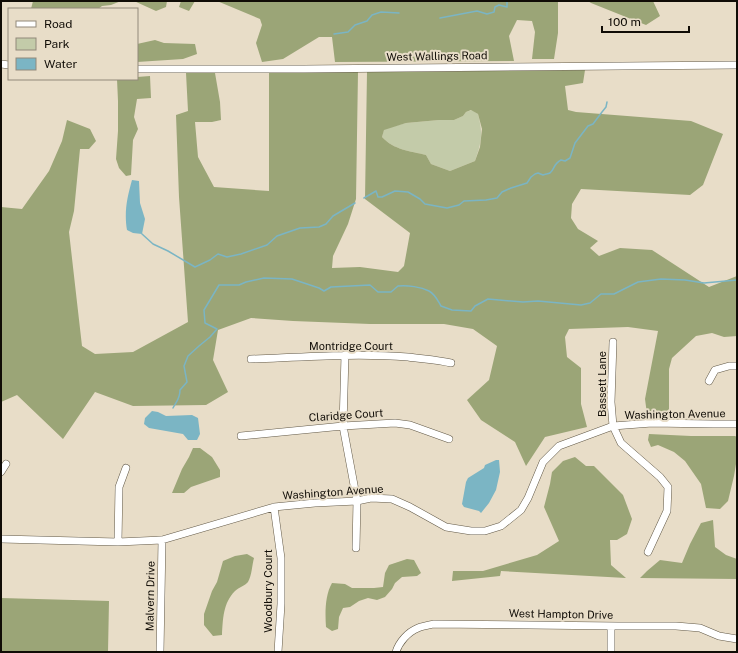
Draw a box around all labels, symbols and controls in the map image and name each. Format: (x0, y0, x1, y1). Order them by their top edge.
legend (8, 8, 138, 80)
scale bar (602, 8, 689, 34)
text: 100 m (608, 15, 641, 29)
text: Road (44, 17, 72, 31)
text: Park (44, 37, 70, 51)
street label: West Wallings Road (386, 49, 488, 63)
text: Water (44, 57, 78, 71)
street label: Montridge Court (309, 340, 393, 352)
street label: Bassett Lane (596, 351, 608, 417)
street label: Claridge Court (308, 406, 384, 424)
street label: Washington Avenue (624, 407, 726, 421)
street label: Washington Avenue (282, 482, 384, 502)
street label: Woodbury Court (262, 549, 274, 633)
street label: Malvern Drive (143, 561, 157, 631)
street label: West Hampton Drive (509, 607, 613, 621)

